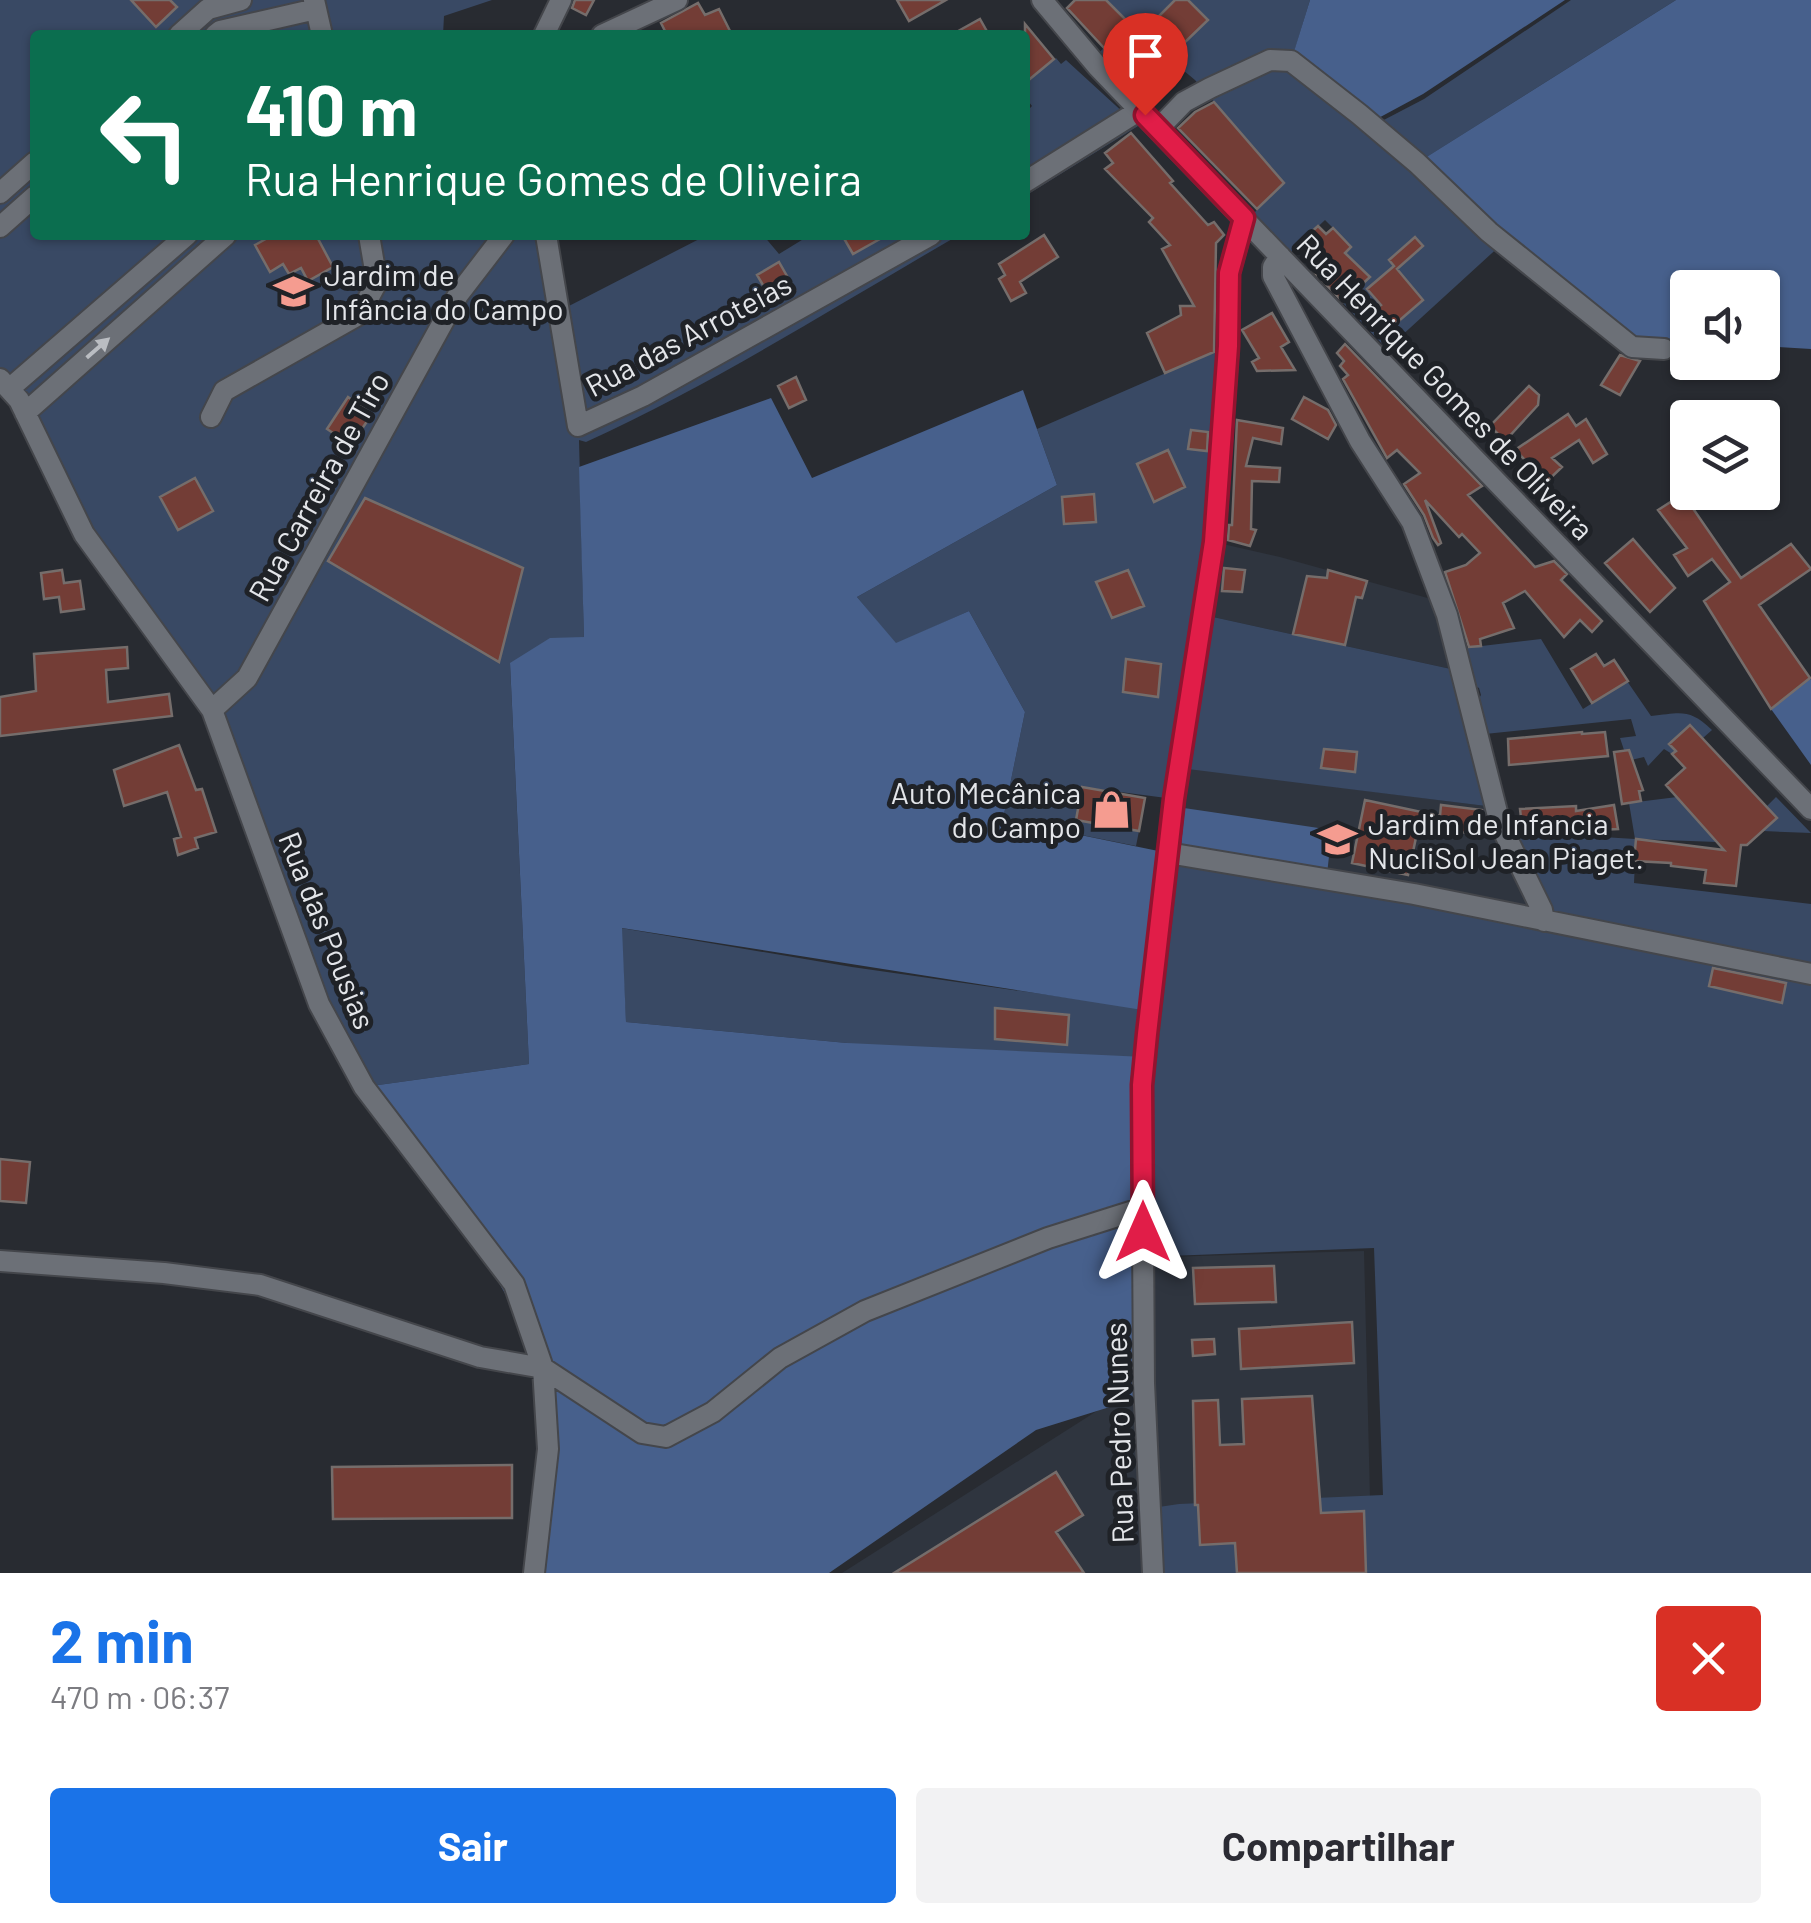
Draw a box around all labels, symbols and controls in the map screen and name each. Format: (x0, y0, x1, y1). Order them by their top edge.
pin (1103, 13, 1188, 116)
icon: arrive (1118, 28, 1173, 83)
text: 410 m (245, 66, 418, 150)
icon: left (80, 70, 210, 200)
text: Rua Henrique Gomes de Oliveira (245, 151, 862, 205)
street label: Rua Henrique Gomes de Oliveira (1290, 226, 1602, 546)
place label: Jardim de Infância do Campo (324, 256, 564, 326)
street label: Rua das Arroteias (579, 265, 797, 403)
school or university icon: Jardim de Infância do Campo (273, 270, 315, 312)
map controls (1670, 270, 1780, 510)
button: sound (1670, 270, 1780, 380)
one-way arrow (85, 338, 110, 360)
street label: Rua Carreira de Tiro (240, 365, 396, 607)
button: layers (1670, 400, 1780, 510)
place label: Auto Mecânica do Campo (891, 774, 1081, 844)
shop icon: Auto Mecânica do Campo (1090, 788, 1132, 830)
place label: Jardim de Infancia NucliSol Jean Piaget. (1368, 805, 1644, 875)
school or university icon: Jardim de Infancia NucliSol Jean Piaget. (1317, 819, 1359, 861)
street label: Rua das Pousias (272, 826, 384, 1034)
position arrow (1091, 1180, 1195, 1284)
street label: Rua Pedro Nunes (1096, 1322, 1140, 1544)
text: 2 min (50, 1603, 194, 1675)
button: close (1656, 1606, 1761, 1711)
text: 470 m · 06:37 (50, 1677, 229, 1715)
button: Sair (50, 1788, 896, 1903)
button: Compartilhar (916, 1788, 1761, 1903)

